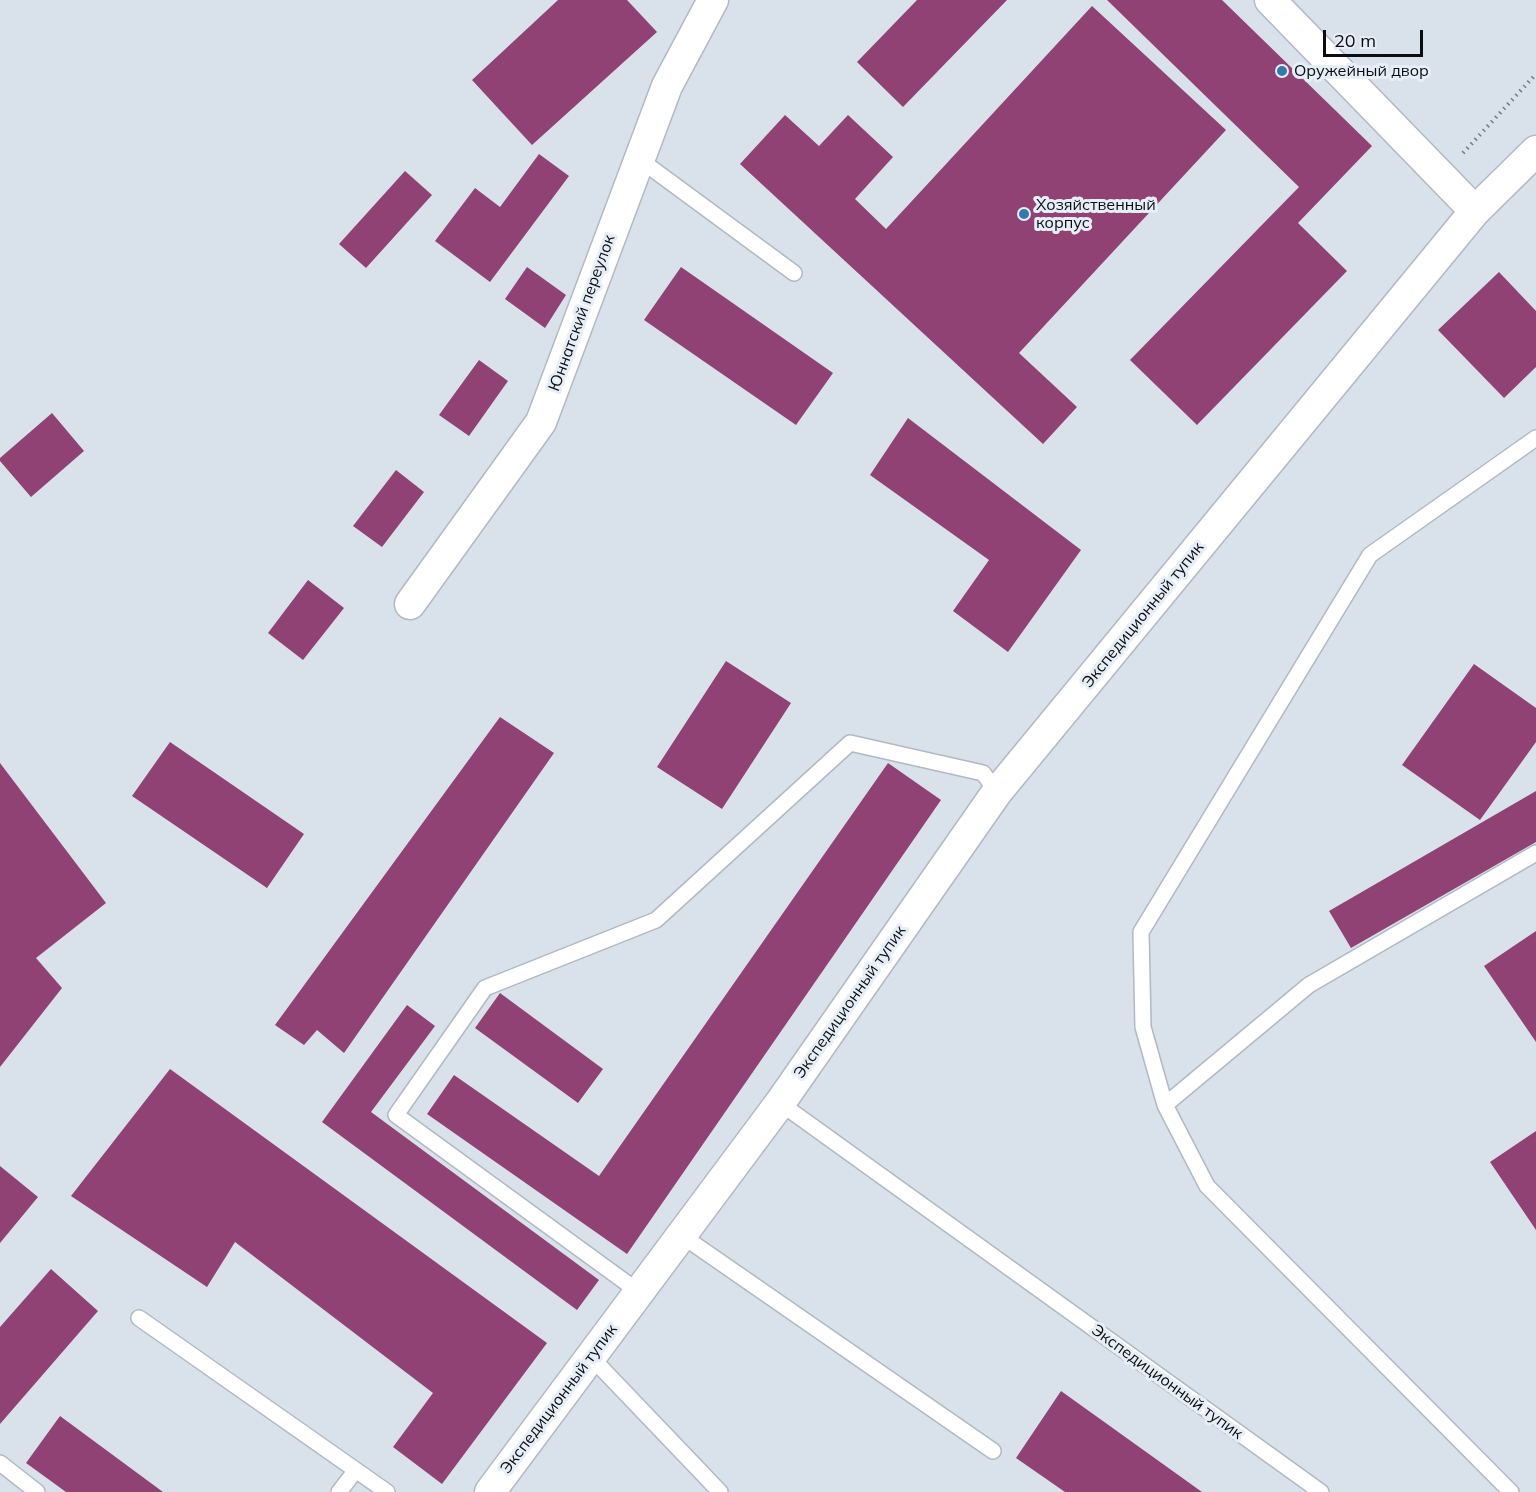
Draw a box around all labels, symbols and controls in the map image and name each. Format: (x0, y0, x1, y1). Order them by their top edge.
scale bar (1326, 18, 1426, 56)
text: 20 m (1334, 29, 1376, 52)
place label: Оружейный двор (1294, 61, 1429, 81)
marker: Оружейный двор (1275, 64, 1289, 78)
place label: Хозяйственный корпус (1036, 195, 1156, 233)
marker: Хозяйственный корпус (1017, 207, 1031, 221)
street label: Юннатский переулок (545, 232, 619, 394)
street label: Экспедиционный тупик (1078, 538, 1208, 692)
street label: Экспедиционный тупик (790, 922, 910, 1082)
street label: Экспедиционный тупик (496, 1320, 622, 1478)
street label: Экспедиционный тупик (1088, 1321, 1246, 1443)

